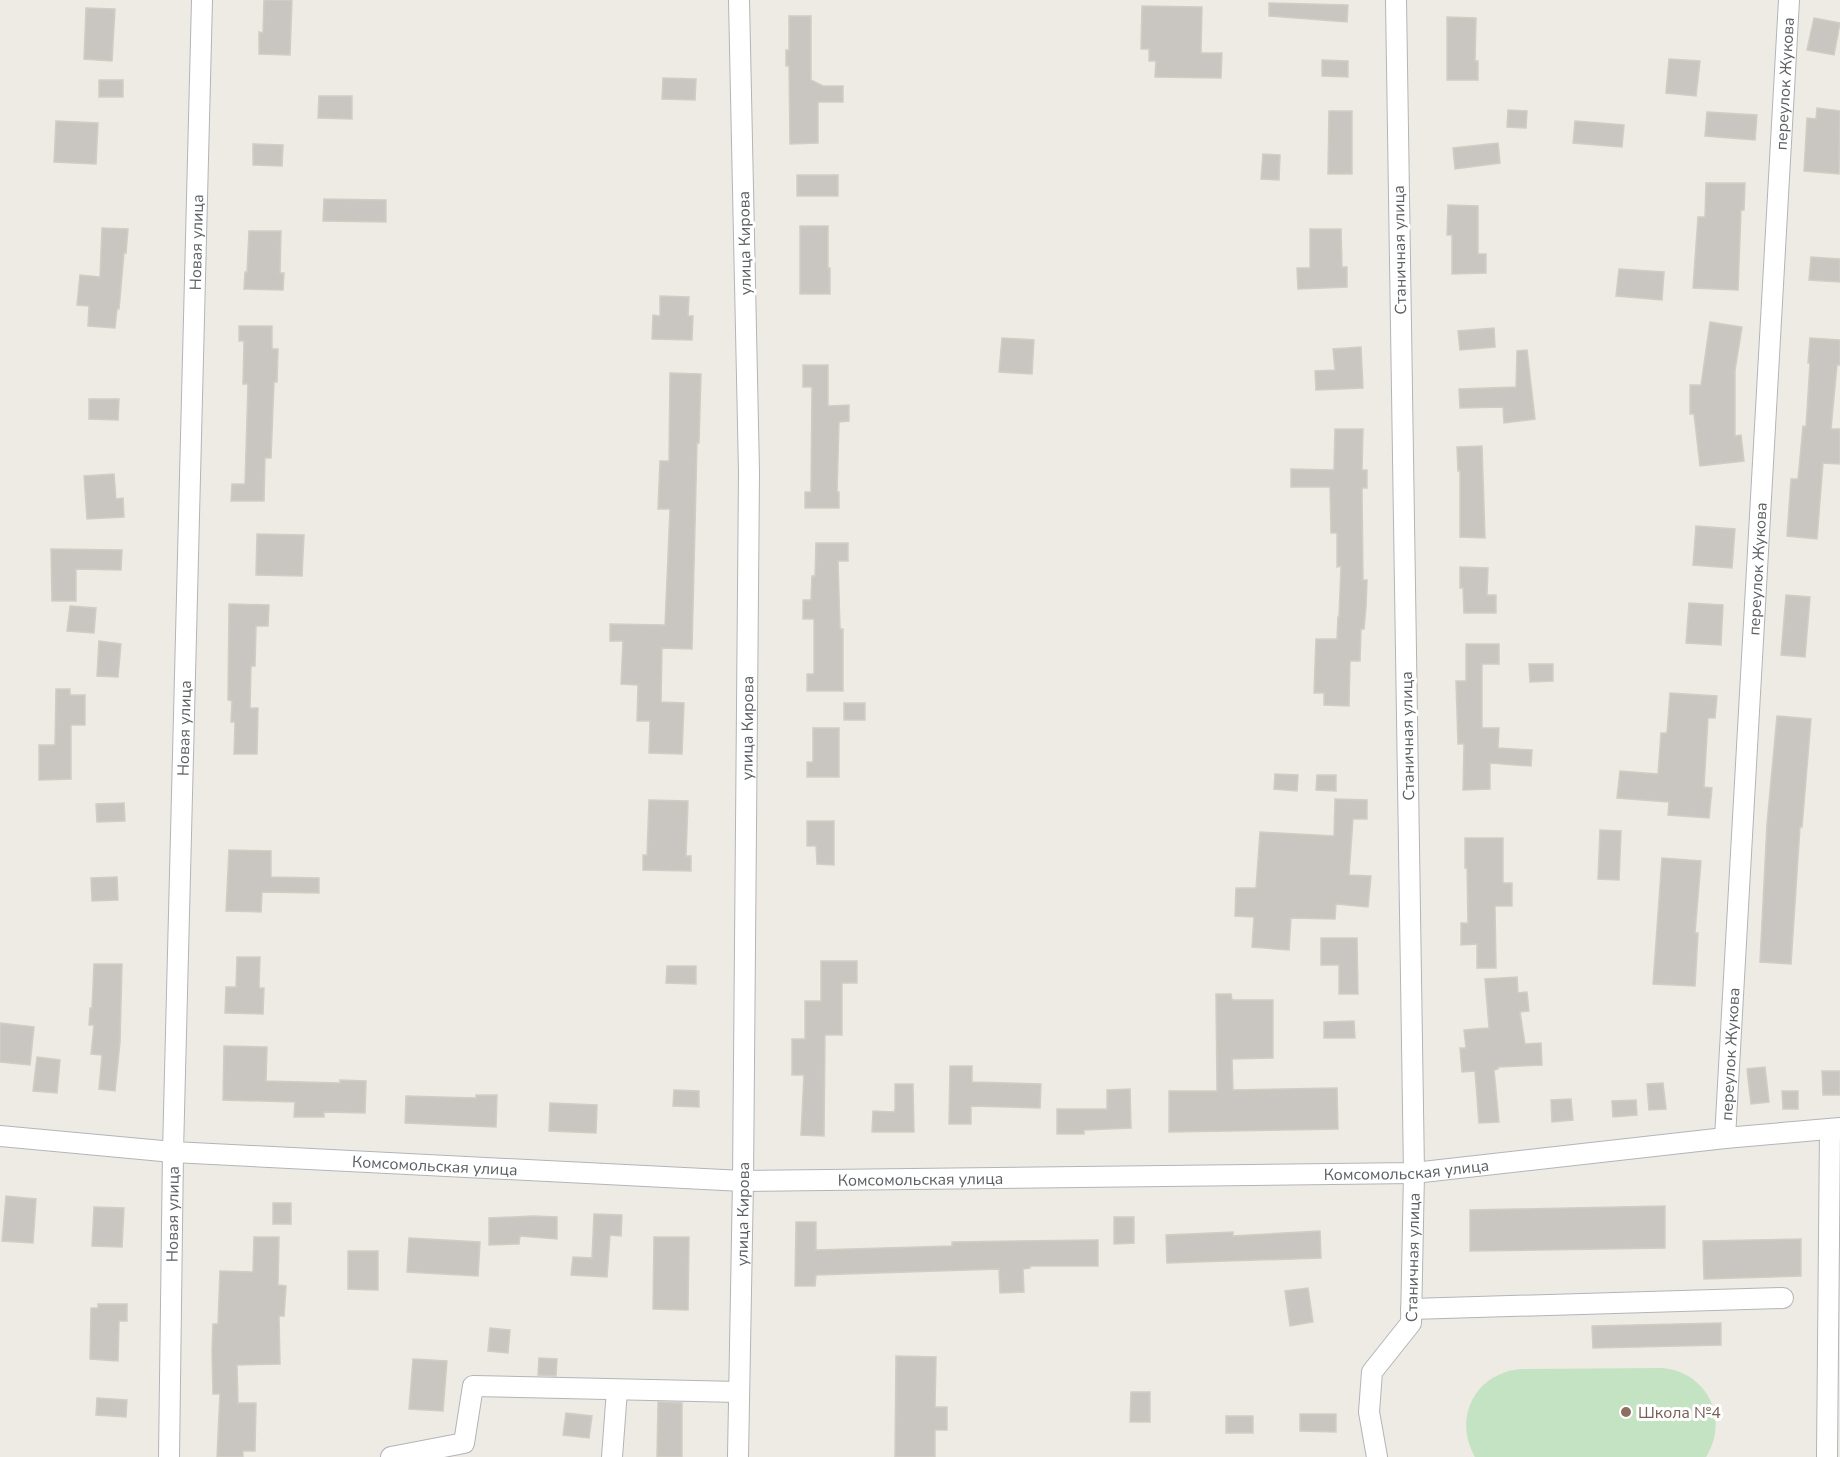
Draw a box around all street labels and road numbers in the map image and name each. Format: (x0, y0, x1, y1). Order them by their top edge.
street label: переулок Жукова (1771, 17, 1800, 151)
street label: Станичная улица (1388, 185, 1412, 315)
street label: улица Кирова (733, 191, 757, 295)
street label: Новая улица (185, 194, 209, 291)
street label: переулок Жукова (1743, 502, 1773, 636)
street label: Станичная улица (1396, 671, 1420, 801)
street label: улица Кирова (736, 676, 759, 780)
street label: Новая улица (172, 680, 197, 776)
street label: переулок Жукова (1716, 987, 1745, 1121)
street label: Комсомольская улица (352, 1151, 518, 1182)
street label: Комсомольская улица (1324, 1155, 1490, 1186)
street label: улица Кирова (731, 1162, 755, 1266)
street label: Новая улица (162, 1166, 185, 1262)
street label: Комсомольская улица (838, 1168, 1003, 1192)
street label: Станичная улица (1401, 1192, 1426, 1322)

